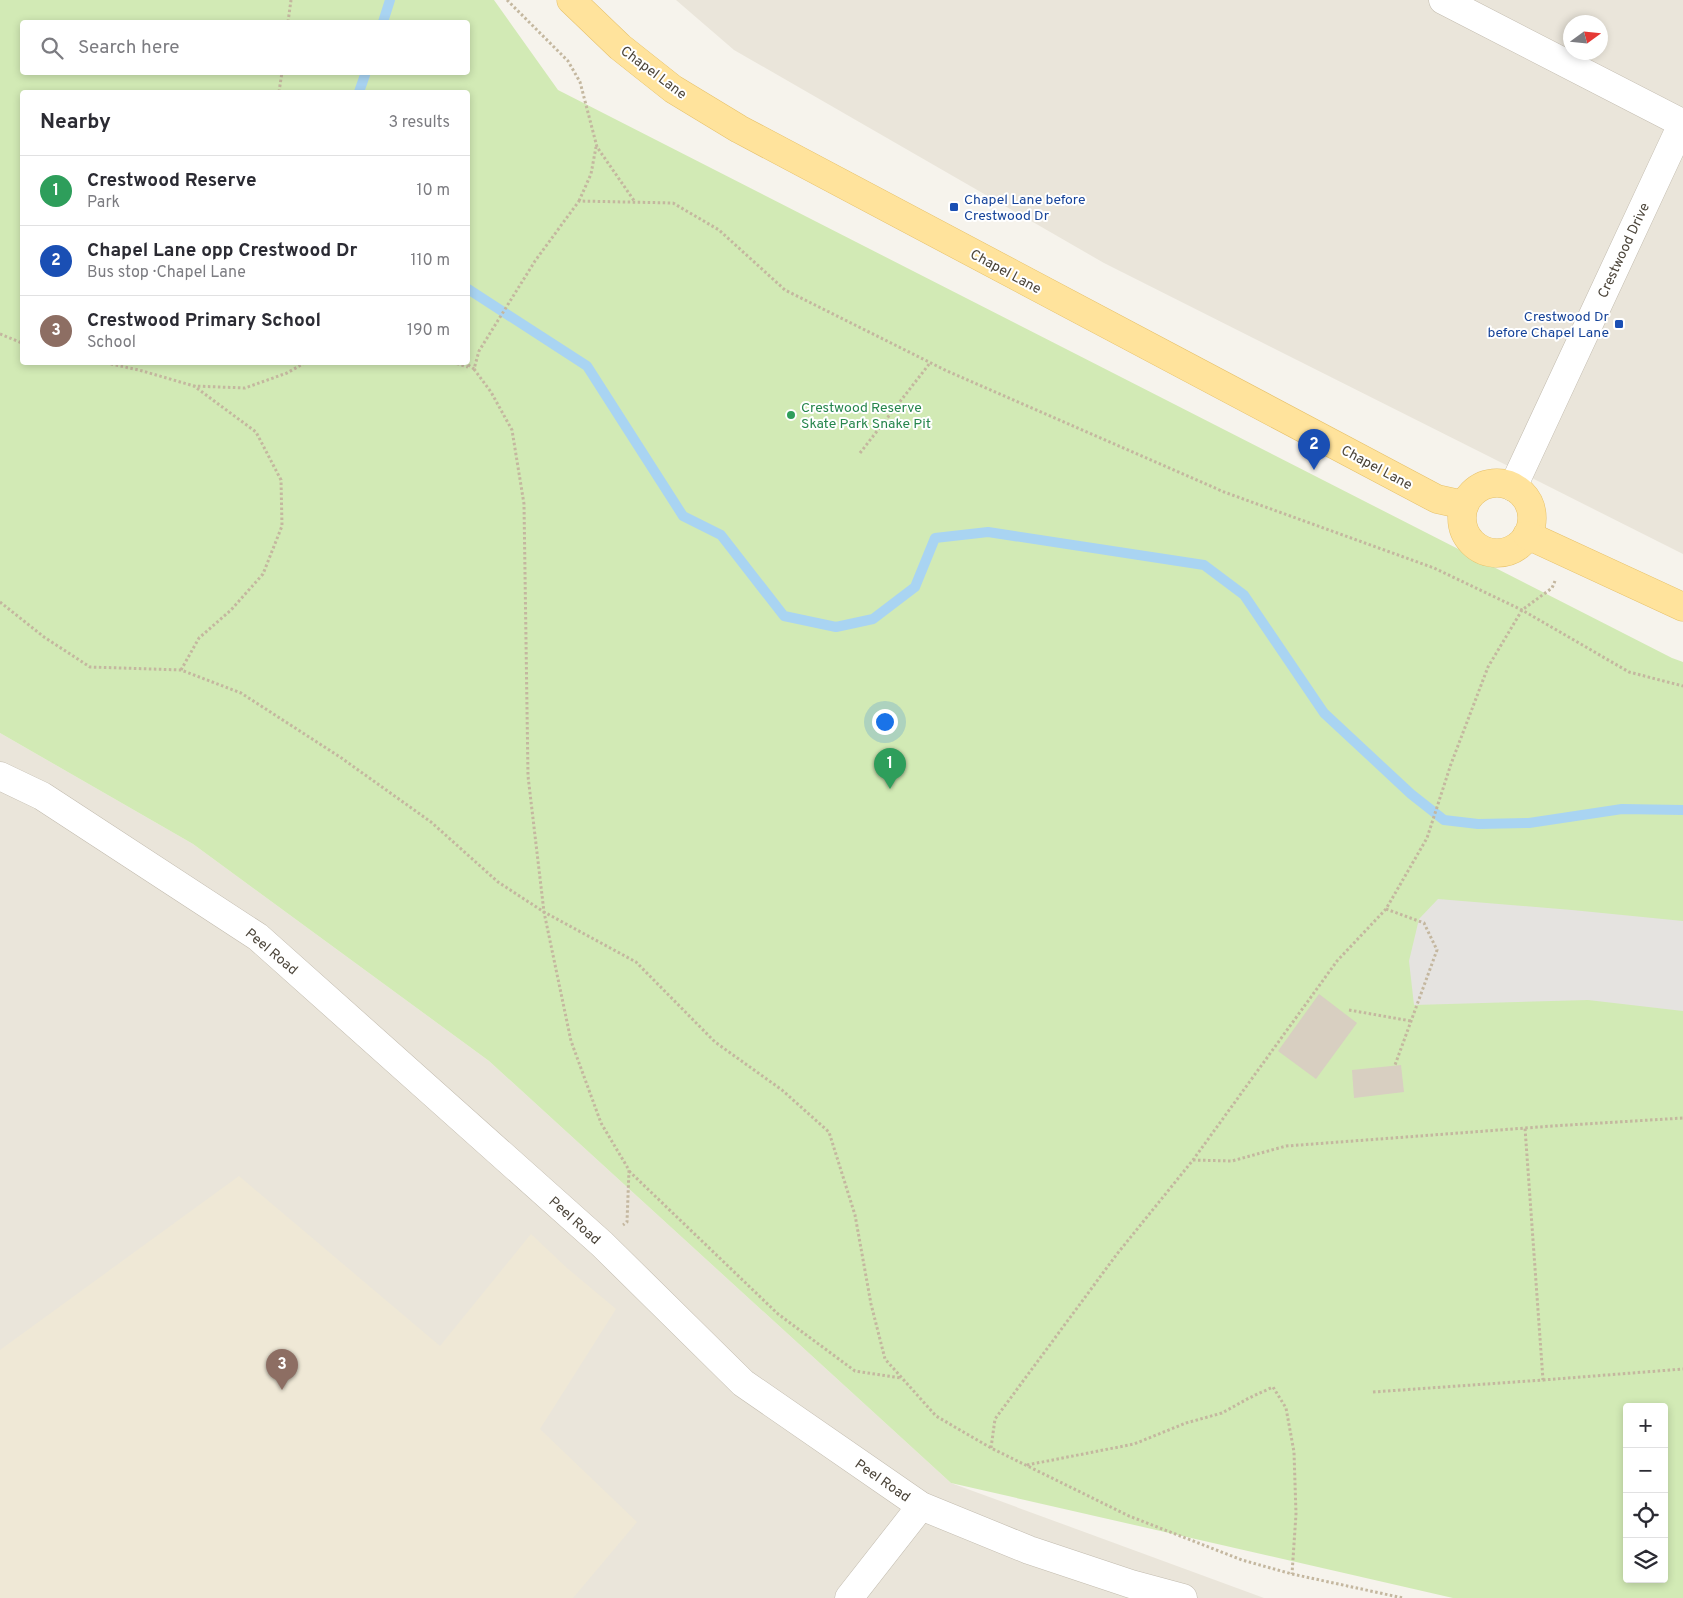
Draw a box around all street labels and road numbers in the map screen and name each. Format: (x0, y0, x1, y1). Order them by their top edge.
street label: Chapel Lane (617, 43, 689, 104)
street label: Crestwood Drive (1595, 200, 1654, 301)
street label: Chapel Lane (967, 246, 1044, 298)
street label: Chapel Lane (1338, 442, 1415, 494)
street label: Peel Road (241, 925, 301, 979)
street label: Peel Road (545, 1194, 603, 1249)
street label: Peel Road (851, 1456, 913, 1506)

